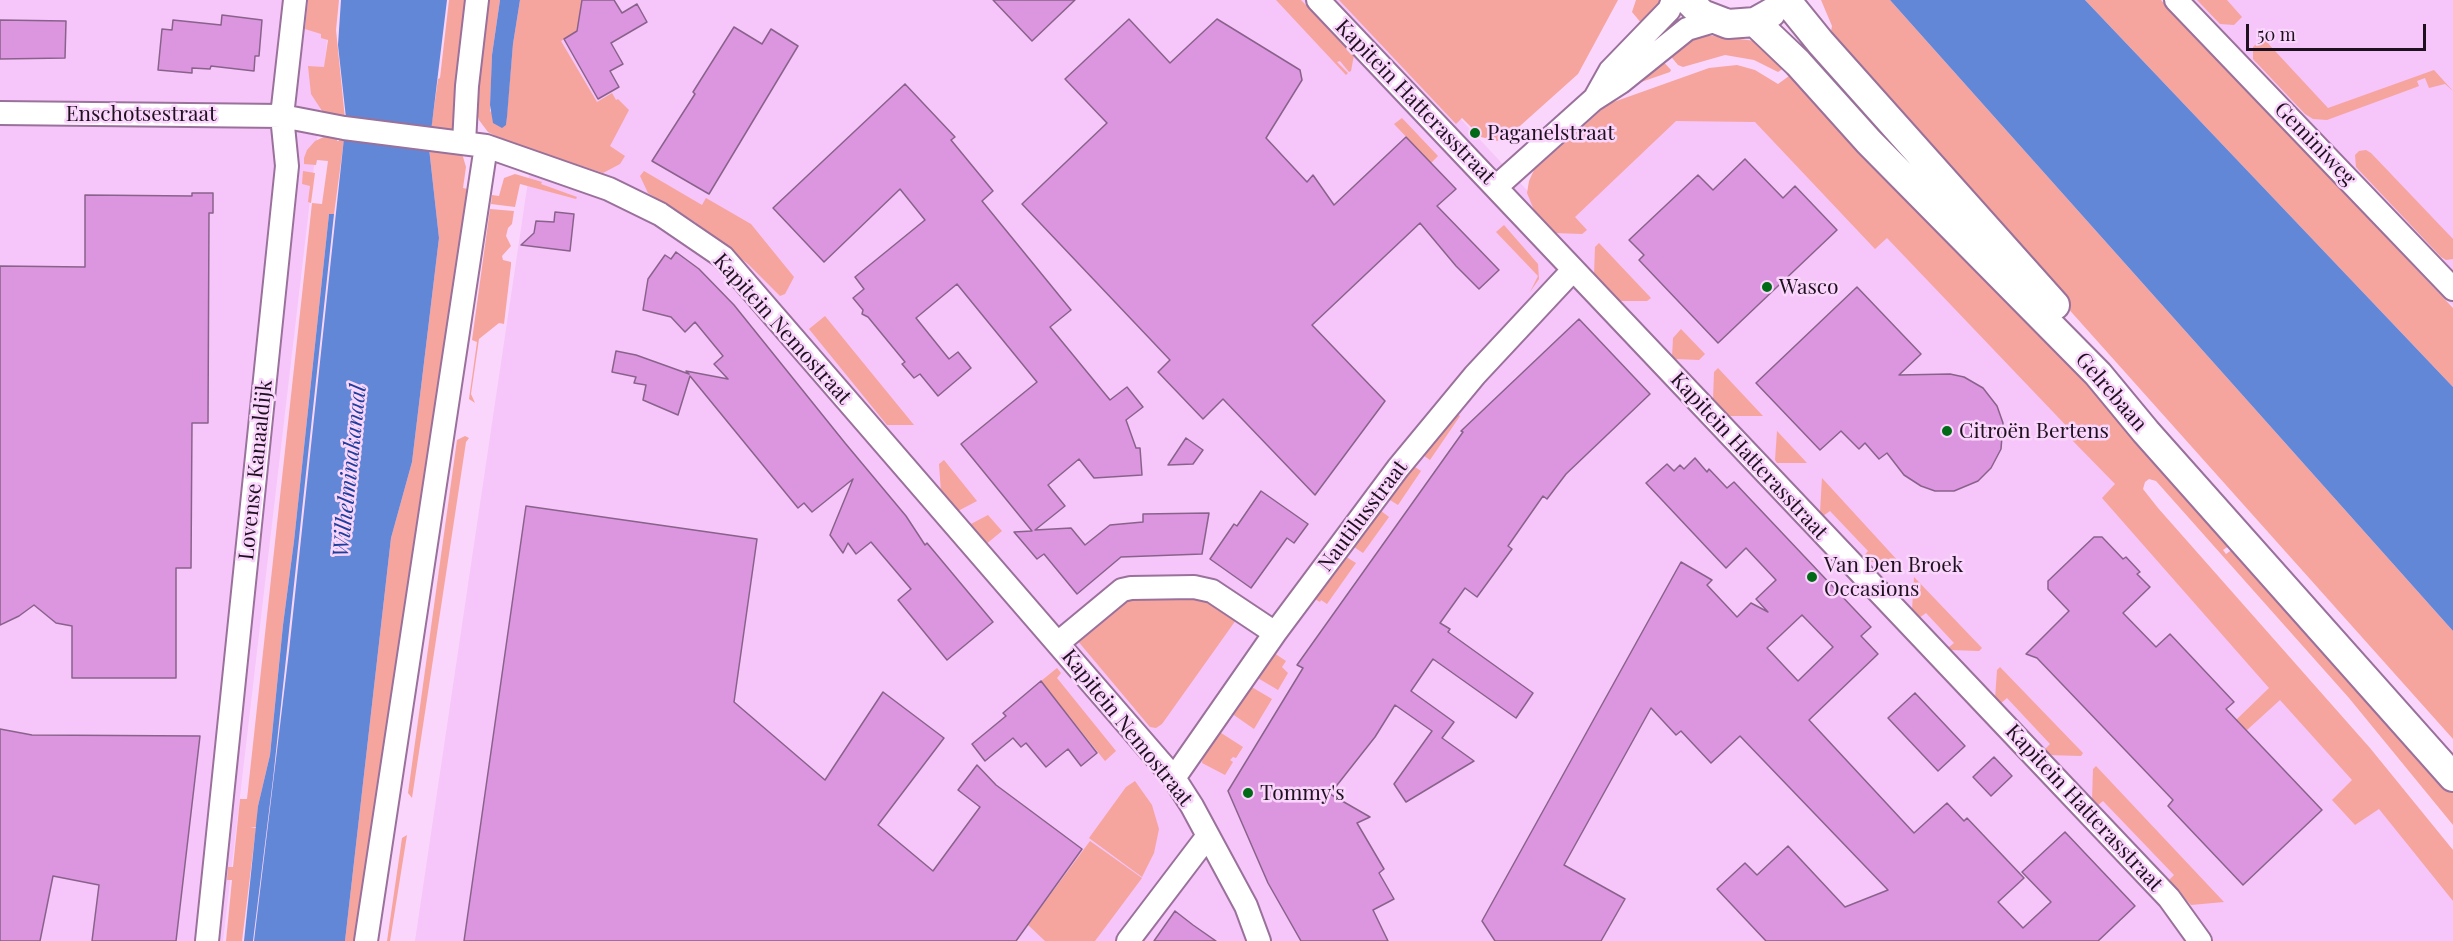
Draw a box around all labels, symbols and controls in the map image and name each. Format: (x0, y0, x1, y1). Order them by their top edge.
scale bar (2249, 12, 2429, 50)
street label: Kapitein Hatterasstraat (1330, 14, 1500, 190)
text: 50 m (2257, 22, 2296, 46)
street label: Geminiweg (2269, 97, 2361, 191)
street label: Enschotsestraat (66, 101, 216, 127)
place label: Paganelstraat (1487, 120, 1615, 146)
marker: Paganelstraat (1468, 126, 1482, 140)
street label: Kapitein Nemostraat (708, 248, 856, 410)
place label: Wasco (1779, 274, 1839, 300)
marker: Wasco (1760, 280, 1774, 294)
street label: Gelrebaan (2070, 347, 2152, 437)
street label: Kapitein Hatterasstraat (1665, 367, 1833, 545)
street label: Lovense Kanaaldijk (234, 379, 278, 561)
water label: Wilhelminakanaal (328, 383, 372, 559)
place label: Citroën Bertens (1959, 418, 2109, 444)
marker: Citroën Bertens (1940, 424, 1954, 438)
street label: Nautilusstraat (1313, 455, 1413, 577)
place label: Van Den Broek Occasions (1824, 552, 1963, 602)
marker: Van Den Broek Occasions (1805, 570, 1819, 584)
street label: Kapitein Nemostraat (1056, 645, 1198, 811)
street label: Kapitein Hatterasstraat (2000, 719, 2168, 897)
place label: Tommy's (1260, 780, 1345, 806)
marker: Tommy's (1241, 786, 1255, 800)

